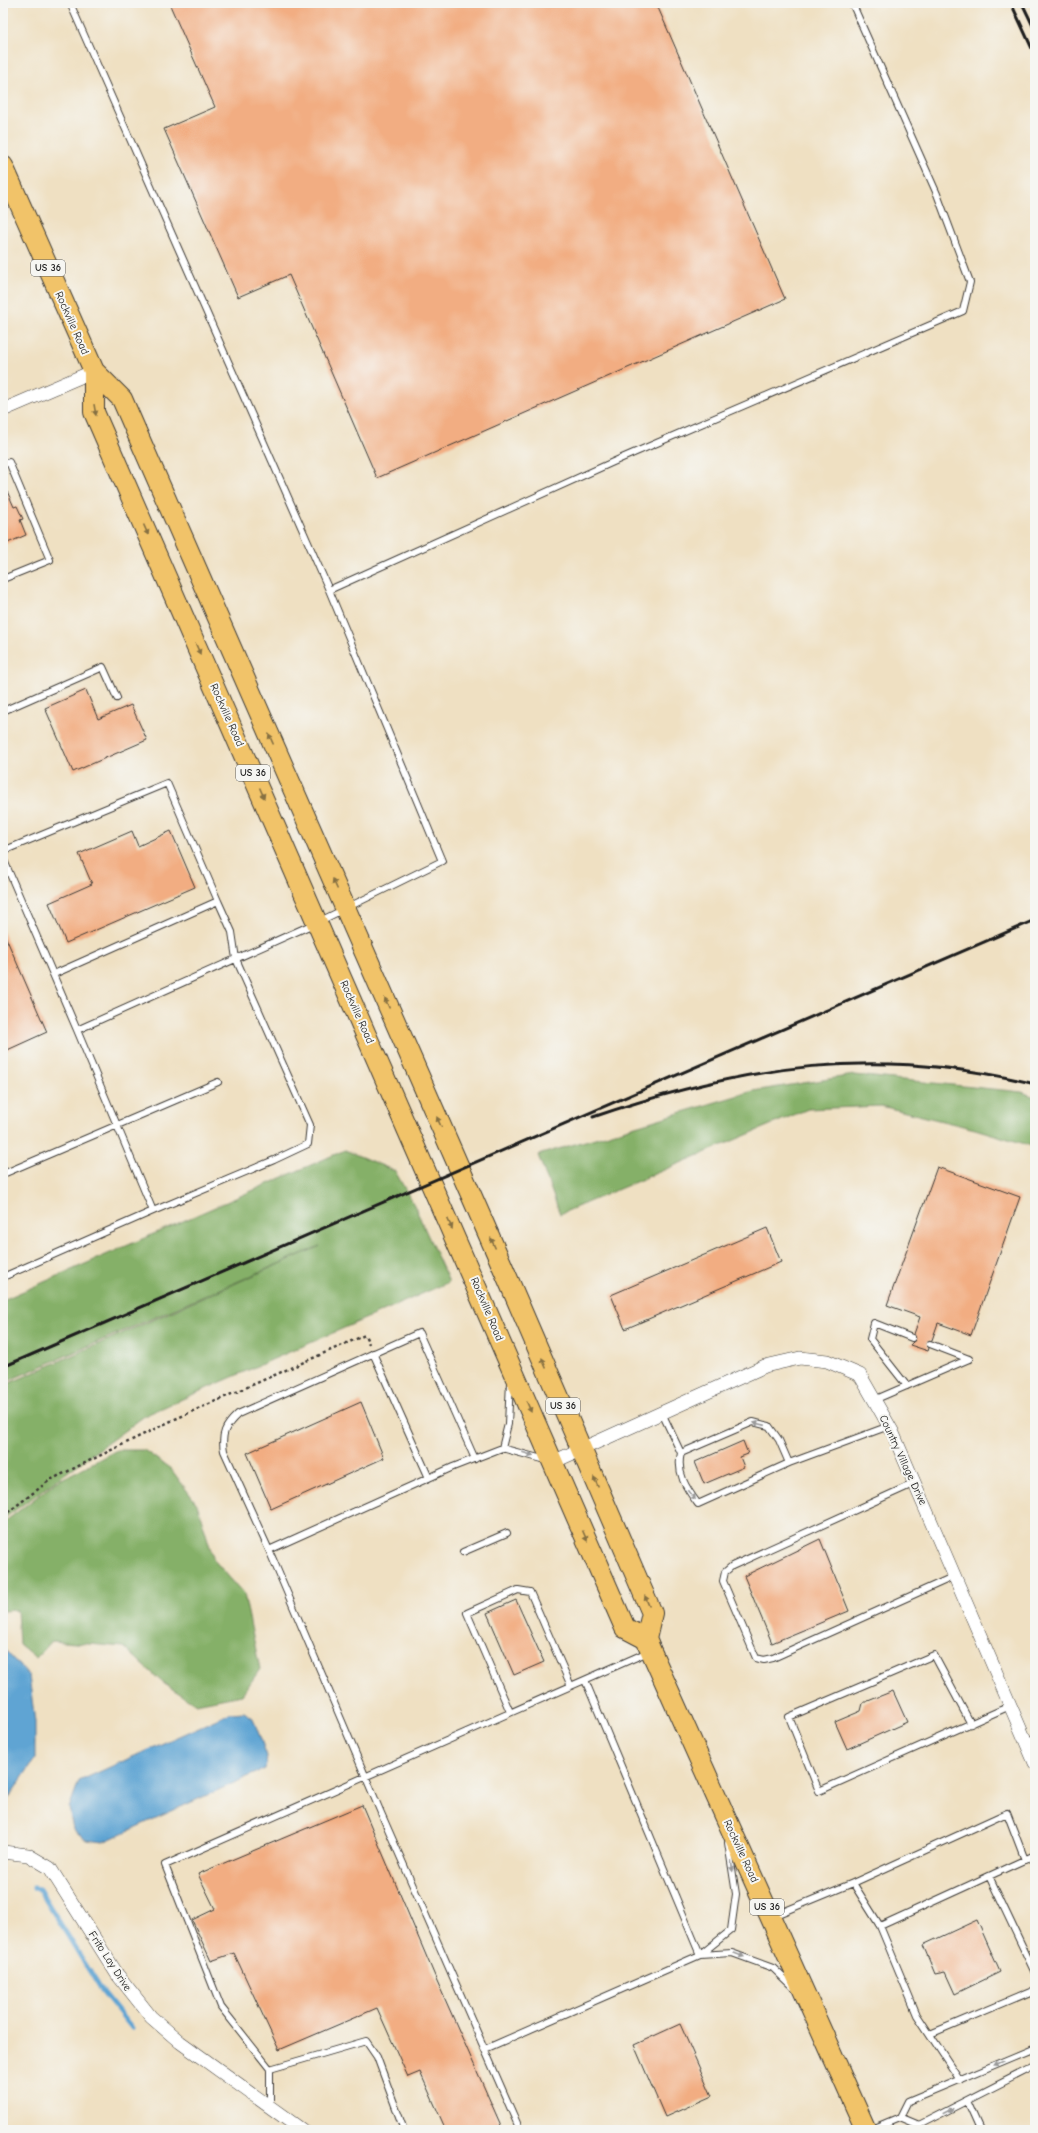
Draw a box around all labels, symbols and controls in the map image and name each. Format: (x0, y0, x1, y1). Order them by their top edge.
road number: US 36 (31, 260, 65, 276)
street label: Rockville Road (52, 289, 92, 357)
one-way arrow (93, 404, 99, 416)
one-way arrow (143, 524, 149, 535)
one-way arrow (195, 643, 201, 654)
street label: Rockville Road (207, 681, 247, 749)
one-way arrow (268, 733, 274, 745)
road number: US 36 (236, 765, 270, 781)
one-way arrow (259, 788, 265, 800)
one-way arrow (332, 878, 338, 890)
street label: Rockville Road (337, 978, 377, 1046)
one-way arrow (384, 997, 390, 1009)
one-way arrow (436, 1116, 442, 1128)
one-way arrow (447, 1219, 453, 1230)
one-way arrow (489, 1237, 495, 1249)
street label: Rockville Road (468, 1275, 506, 1343)
one-way arrow (541, 1357, 547, 1368)
road number: US 36 (546, 1398, 580, 1414)
one-way arrow (526, 1401, 532, 1412)
street label: Country Village Drive (876, 1413, 930, 1508)
one-way arrow (753, 1420, 765, 1426)
one-way arrow (522, 1451, 534, 1457)
one-way arrow (593, 1476, 599, 1487)
one-way arrow (687, 1490, 696, 1501)
one-way arrow (583, 1530, 589, 1542)
one-way arrow (644, 1595, 650, 1607)
street label: Rockville Road (721, 1818, 761, 1885)
one-way arrow (729, 1860, 735, 1872)
road number: US 36 (750, 1899, 784, 1915)
street label: Frito Lay Drive (86, 1929, 134, 1994)
one-way arrow (733, 1953, 745, 1959)
one-way arrow (994, 2060, 1005, 2066)
one-way arrow (942, 2107, 953, 2114)

